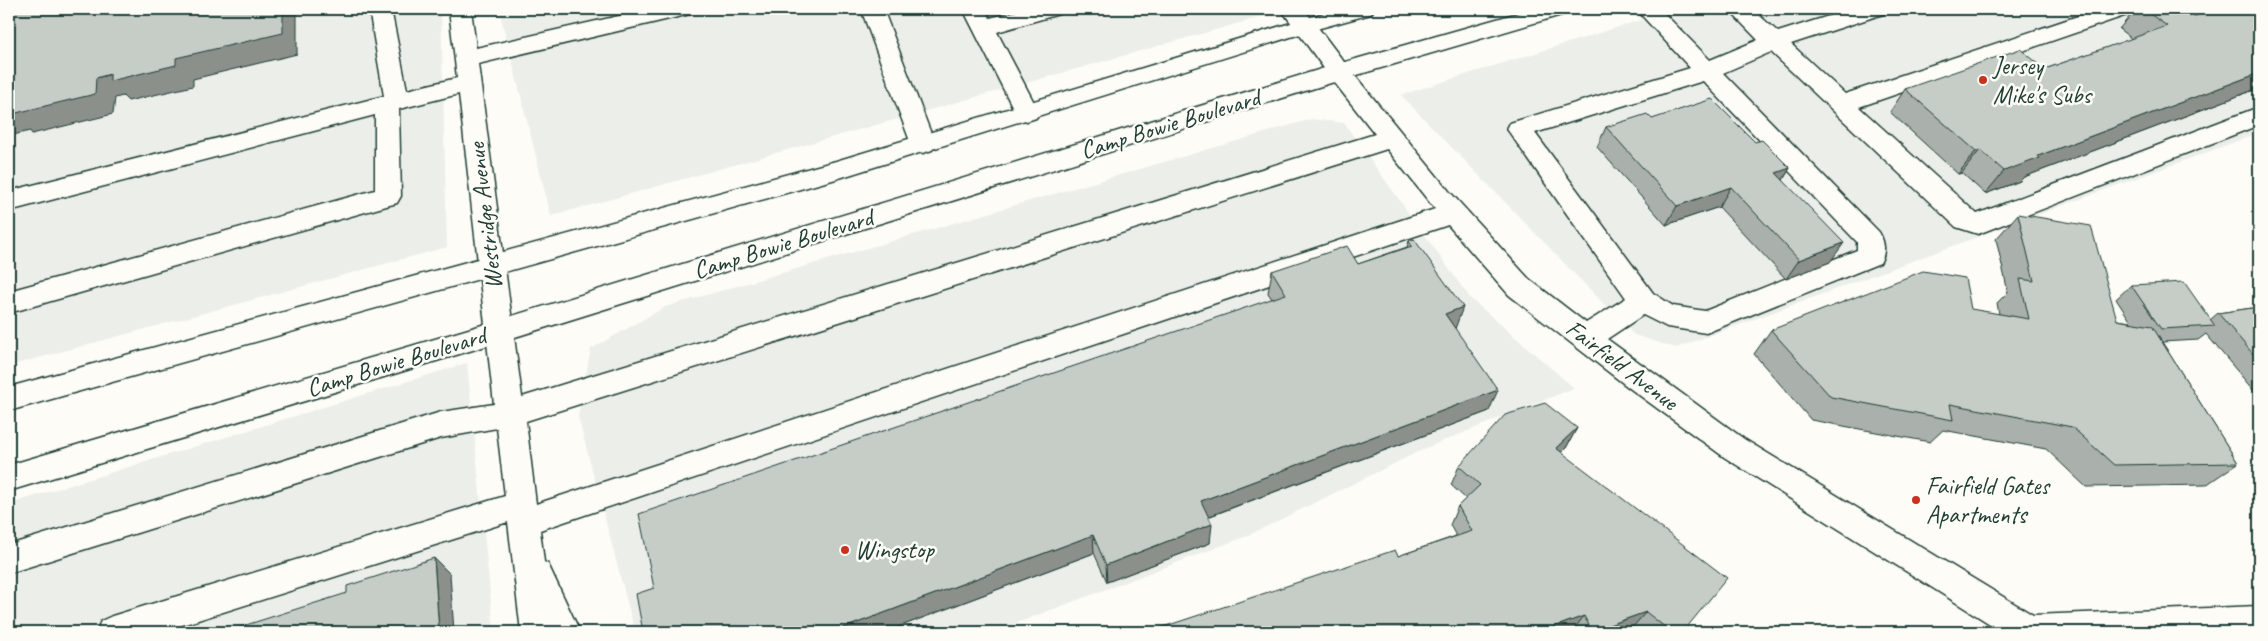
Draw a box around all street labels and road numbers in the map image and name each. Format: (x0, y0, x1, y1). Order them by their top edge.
street label: Camp Bowie Boulevard (1076, 80, 1268, 166)
street label: Westridge Avenue (460, 139, 510, 291)
street label: Camp Bowie Boulevard (689, 200, 881, 286)
street label: Fairfield Avenue (1560, 312, 1686, 419)
street label: Camp Bowie Boulevard (302, 318, 494, 404)

